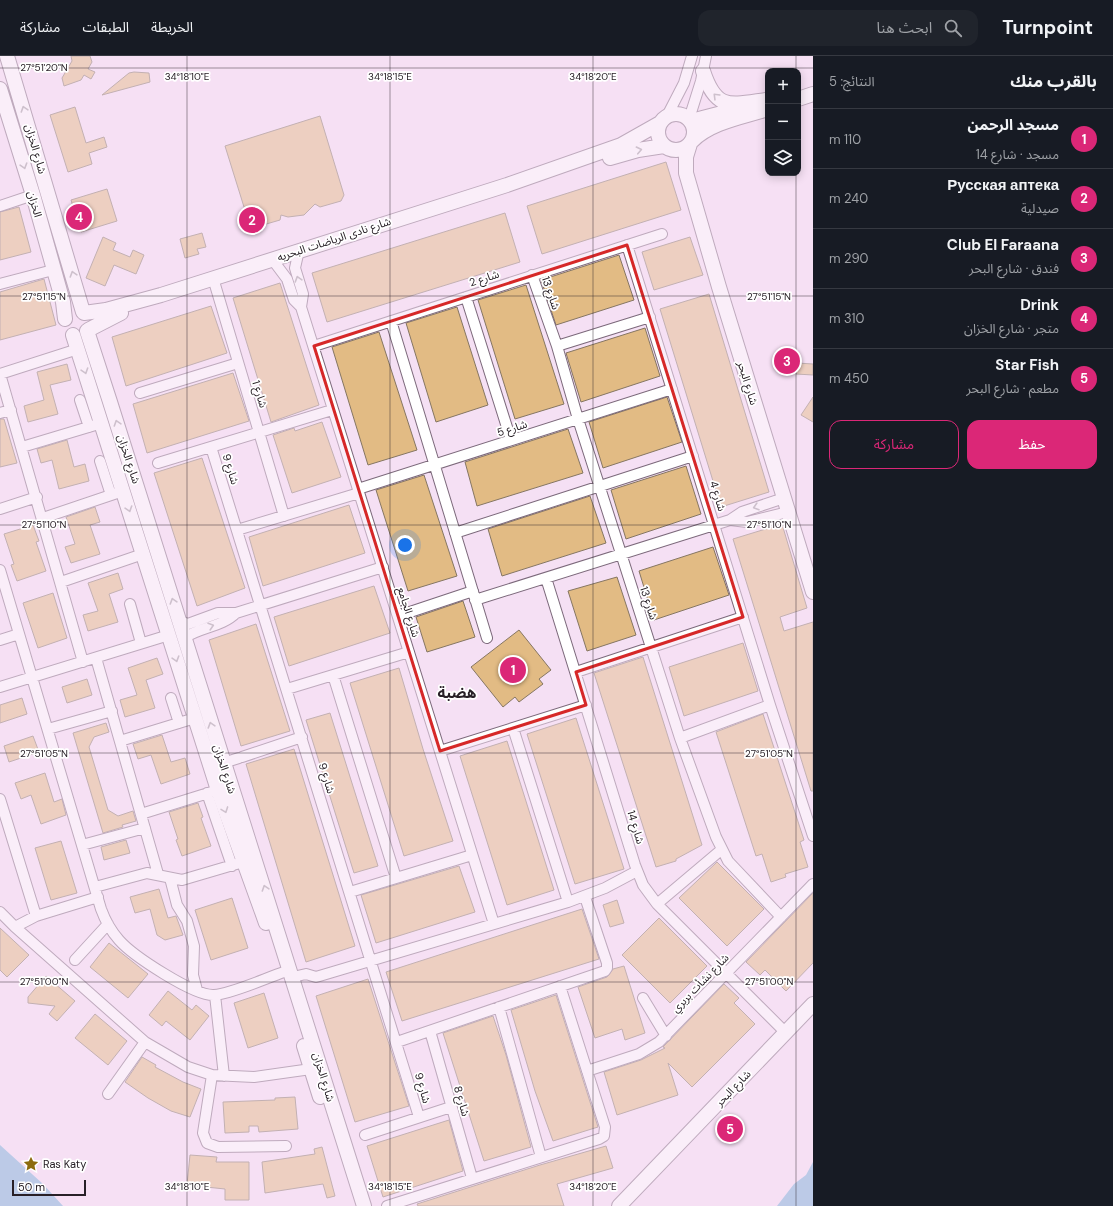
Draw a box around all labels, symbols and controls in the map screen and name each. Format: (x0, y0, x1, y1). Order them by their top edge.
search box (698, 10, 978, 46)
text: Turnpoint (1002, 15, 1093, 40)
icon: search (942, 17, 964, 39)
text: مشاركة (20, 18, 60, 36)
text: الطبقات (82, 18, 129, 36)
text: الخريطة (151, 18, 193, 36)
text: ابحث هنا (877, 18, 932, 38)
text: 27°51'20"N (20, 61, 68, 74)
map controls (765, 68, 801, 176)
button: + (765, 68, 801, 104)
text: 34°18'10"E (165, 70, 210, 83)
text: 34°18'15"E (368, 70, 412, 83)
text: 34°18'20"E (569, 70, 617, 83)
text: بالقرب منك (1010, 70, 1097, 92)
text: النتائج: 5 (829, 73, 875, 90)
one-way arrow (713, 93, 721, 101)
button: − (765, 104, 801, 140)
one-way arrow (20, 106, 29, 113)
text: مسجد الرحمن (968, 115, 1059, 135)
street label: شارع الخزان (21, 123, 50, 176)
text: 110 m (829, 131, 861, 148)
text: 1 (1082, 131, 1086, 148)
button: layers (765, 140, 801, 176)
one-way arrow (636, 146, 643, 154)
text: مسجد · شارع 14 (976, 146, 1059, 163)
one-way arrow (19, 163, 28, 170)
text: Русская аптека (947, 175, 1059, 195)
street label: الخزان (25, 189, 45, 219)
text: 240 m (829, 190, 868, 207)
text: 2 (1080, 190, 1088, 207)
text: صيدلية (1021, 200, 1059, 217)
pin: 4 (66, 202, 92, 232)
pin: 2 (239, 205, 265, 235)
street label: شارع نادى الرياضات البحريه (275, 214, 393, 265)
text: Club El Faraana (947, 235, 1059, 255)
text: 290 m (829, 250, 868, 267)
text: 3 (1080, 250, 1088, 267)
text: فندق · شارع البحر (969, 260, 1059, 277)
street label: شارع 2 (467, 266, 501, 290)
one-way arrow (69, 271, 78, 278)
street label: شارع 13 (538, 274, 563, 312)
one-way arrow (294, 275, 303, 282)
text: 27°51'15"N (22, 290, 66, 303)
text: 27°51'15"N (747, 290, 791, 303)
text: Drink (1020, 295, 1059, 315)
text: 310 m (829, 310, 864, 327)
text: 4 (1080, 310, 1088, 327)
text: متجر · شارع الخزان (964, 320, 1059, 337)
pin: 3 (774, 346, 800, 376)
text: Star Fish (995, 355, 1059, 375)
street label: شارع البحر (733, 358, 761, 407)
one-way arrow (81, 368, 89, 375)
text: 450 m (829, 370, 869, 387)
text: 5 (1080, 370, 1088, 387)
street label: شارع 1 (248, 379, 271, 410)
text: مطعم · شارع البحر (966, 380, 1059, 397)
street label: شارع 5 (495, 416, 530, 440)
one-way arrow (113, 420, 122, 427)
button: مشاركة (829, 420, 959, 469)
button: حفظ (967, 420, 1097, 469)
street label: شارع الخزان (113, 433, 144, 486)
street label: شارع 9 (219, 452, 242, 487)
street label: شارع 4 (706, 479, 729, 514)
one-way arrow (752, 502, 759, 511)
one-way arrow (124, 505, 133, 512)
text: 27°51'10"N (22, 518, 67, 531)
text: 27°51'10"N (747, 518, 792, 531)
your location (395, 535, 415, 555)
street label: شارع الجامع (394, 585, 423, 639)
street label: شارع 13 (636, 585, 661, 622)
one-way arrow (169, 597, 178, 604)
one-way arrow (207, 622, 214, 631)
pin: 1 (500, 655, 526, 685)
one-way arrow (171, 656, 180, 663)
district label: هضبة (438, 683, 477, 703)
one-way arrow (207, 721, 216, 728)
street label: شارع الخزان (209, 743, 240, 796)
text: 27°51'05"N (20, 747, 68, 760)
text: 27°51'05"N (745, 747, 793, 760)
street label: شارع 9 (315, 761, 338, 796)
one-way arrow (221, 806, 229, 813)
street label: شارع 14 (623, 808, 648, 846)
one-way arrow (261, 885, 270, 892)
street label: شارع نشأت بربري (668, 950, 734, 1017)
text: 27°51'00"N (20, 975, 68, 988)
text: 27°51'00"N (745, 975, 793, 988)
street label: شارع الخزان (309, 1051, 338, 1104)
street label: شارع البحر (712, 1067, 755, 1110)
street label: شارع 9 (411, 1071, 434, 1106)
street label: شارع 8 (450, 1084, 473, 1118)
pin: 5 (717, 1114, 743, 1144)
place icon: Ras Katy (22, 1155, 40, 1173)
place label: Ras Katy (43, 1157, 86, 1171)
scale bar (12, 1178, 86, 1197)
text: 50 m (18, 1180, 45, 1194)
text: 34°18'10"E (165, 1180, 210, 1193)
text: 34°18'15"E (368, 1180, 412, 1193)
text: 34°18'20"E (569, 1180, 617, 1193)

